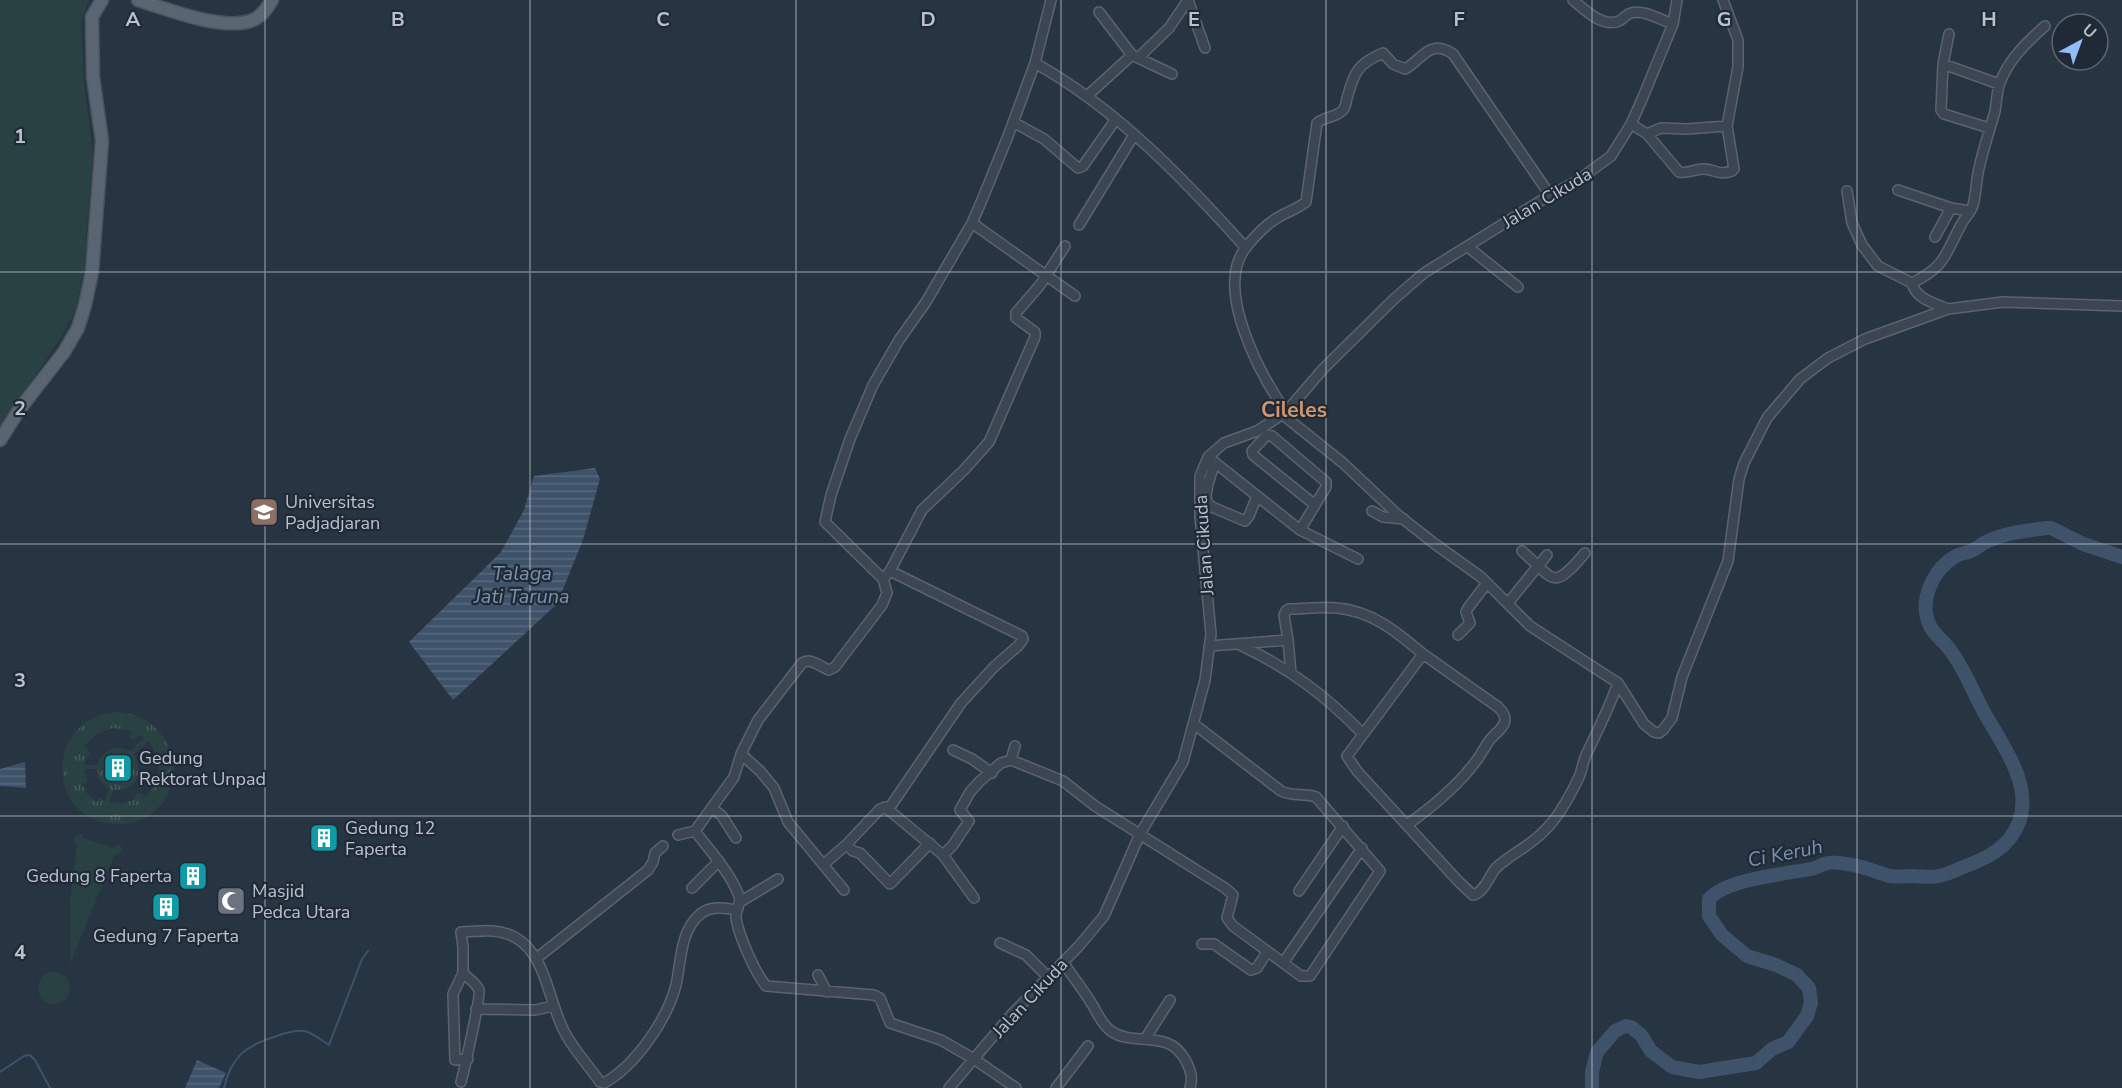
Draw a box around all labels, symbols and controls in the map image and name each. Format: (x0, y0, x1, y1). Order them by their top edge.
text: A (126, 6, 141, 33)
text: B (391, 6, 405, 33)
text: C (656, 6, 670, 33)
text: D (920, 6, 936, 33)
text: E (1188, 6, 1200, 33)
text: F (1453, 6, 1465, 33)
text: G (1717, 6, 1731, 33)
text: H (1981, 6, 1997, 33)
north arrow (2050, 12, 2110, 72)
text: U (2078, 19, 2101, 44)
text: 1 (14, 123, 26, 150)
street label: Jalan Cikuda (1497, 162, 1596, 235)
text: 2 (14, 395, 26, 422)
district label: Cileles (1261, 396, 1327, 424)
place label: Universitas Padjadjaran (285, 490, 380, 535)
street label: Jalan Cikuda (1189, 494, 1220, 597)
school or university icon: Universitas Padjadjaran (248, 496, 280, 528)
water label: Talaga Jati Taruna (473, 560, 570, 610)
text: 3 (14, 667, 26, 694)
place label: Gedung Rektorat Unpad (139, 746, 266, 791)
building icon: Gedung Rektorat Unpad (102, 752, 134, 784)
place label: Gedung 12 Faperta (345, 816, 435, 861)
building icon: Gedung 12 Faperta (308, 822, 340, 854)
water label: Ci Keruh (1745, 833, 1825, 874)
building icon: Gedung 8 Faperta (177, 860, 209, 892)
place label: Gedung 8 Faperta (26, 864, 172, 888)
place label: Masjid Pedca Utara (252, 879, 350, 924)
mosque icon: Masjid Pedca Utara (215, 885, 247, 917)
building icon: Gedung 7 Faperta (150, 891, 182, 923)
place label: Gedung 7 Faperta (93, 924, 239, 948)
text: 4 (14, 939, 26, 966)
street label: Jalan Cikuda (986, 953, 1073, 1044)

